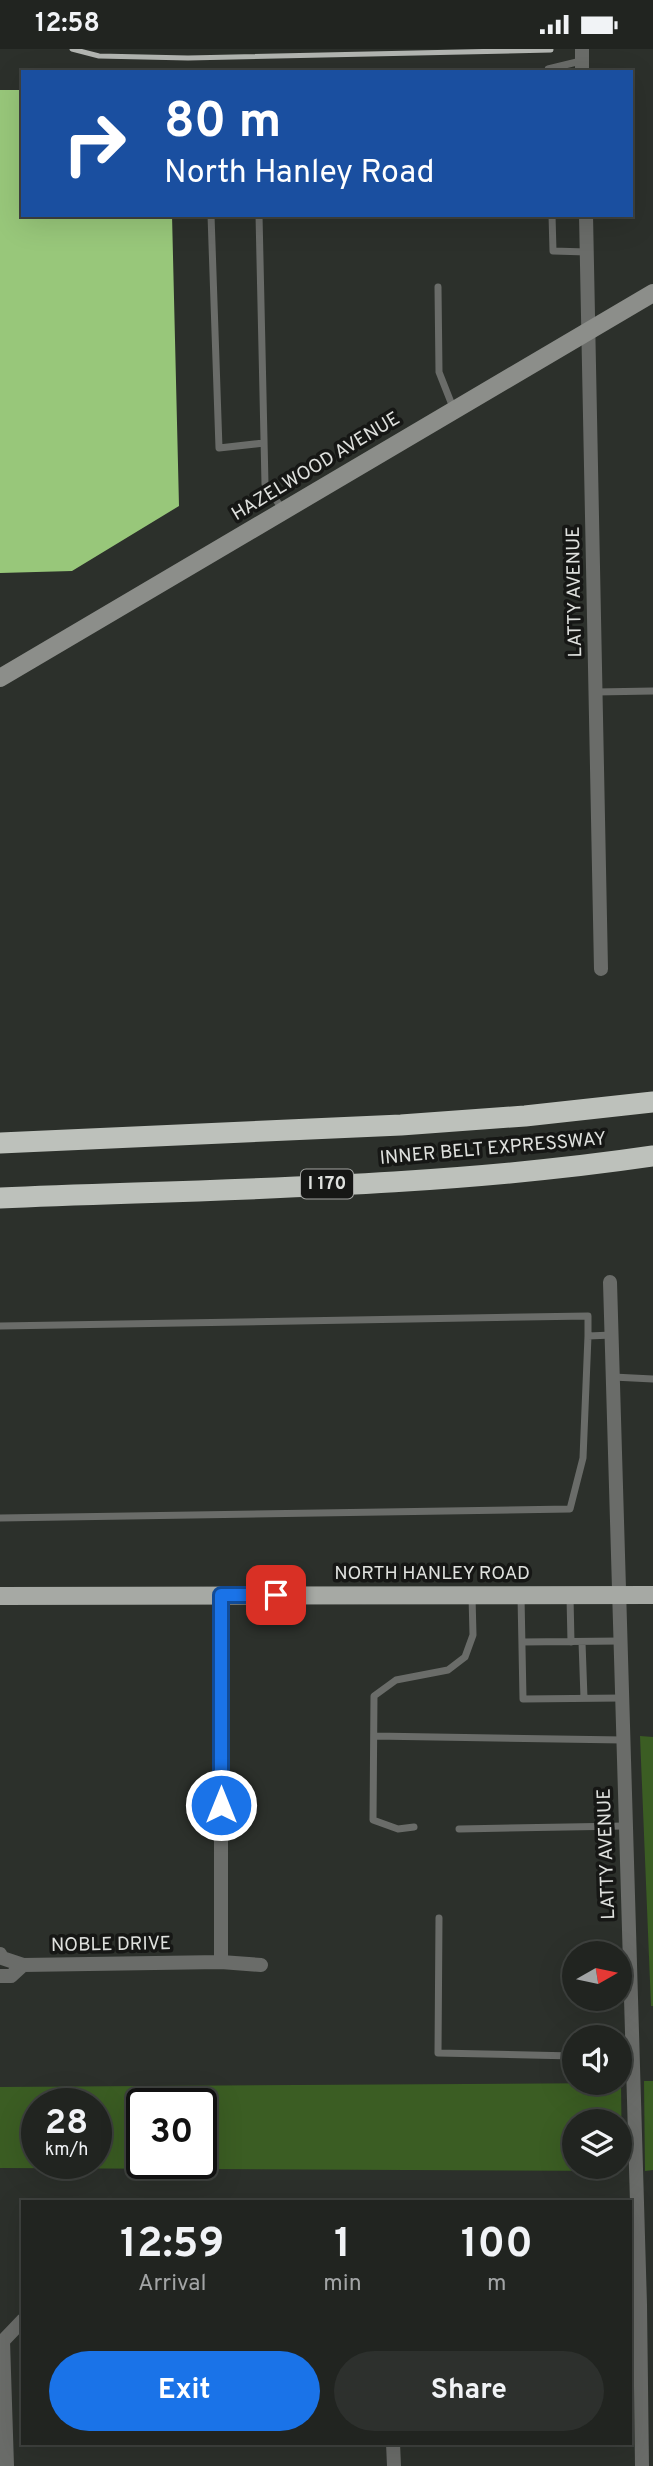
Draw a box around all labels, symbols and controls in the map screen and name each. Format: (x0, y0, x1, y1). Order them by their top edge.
text: 12:58 (35, 8, 100, 41)
text: 80 m (164, 93, 281, 155)
icon: right (49, 98, 140, 189)
text: North Hanley Road (164, 154, 435, 194)
street label: HAZELWOOD AVENUE (227, 407, 405, 527)
street label: LATTY AVENUE (562, 526, 588, 658)
street label: INNER BELT EXPRESSWAY (379, 1127, 607, 1171)
road number: I 170 (301, 1169, 353, 1199)
street label: NORTH HANLEY ROAD (334, 1562, 530, 1586)
pin (246, 1565, 306, 1625)
icon: arrive (257, 1576, 295, 1614)
position arrow (184, 1768, 258, 1842)
street label: LATTY AVENUE (593, 1788, 621, 1920)
street label: NOBLE DRIVE (51, 1932, 171, 1958)
north arrow (562, 1941, 632, 2011)
map controls (562, 1941, 632, 2179)
button: sound (562, 2025, 632, 2095)
speed limit sign: 30 (126, 2088, 217, 2179)
text: 28 (45, 2102, 88, 2146)
button: layers (562, 2109, 632, 2179)
text: km/h (45, 2139, 88, 2162)
text: 12:59 (120, 2219, 224, 2272)
text: 1 (334, 2219, 351, 2272)
text: 100 (461, 2219, 533, 2272)
text: Arrival (138, 2270, 206, 2299)
text: min (323, 2270, 362, 2299)
text: m (487, 2270, 507, 2299)
button: Exit (49, 2351, 320, 2431)
button: Share (334, 2351, 604, 2431)

